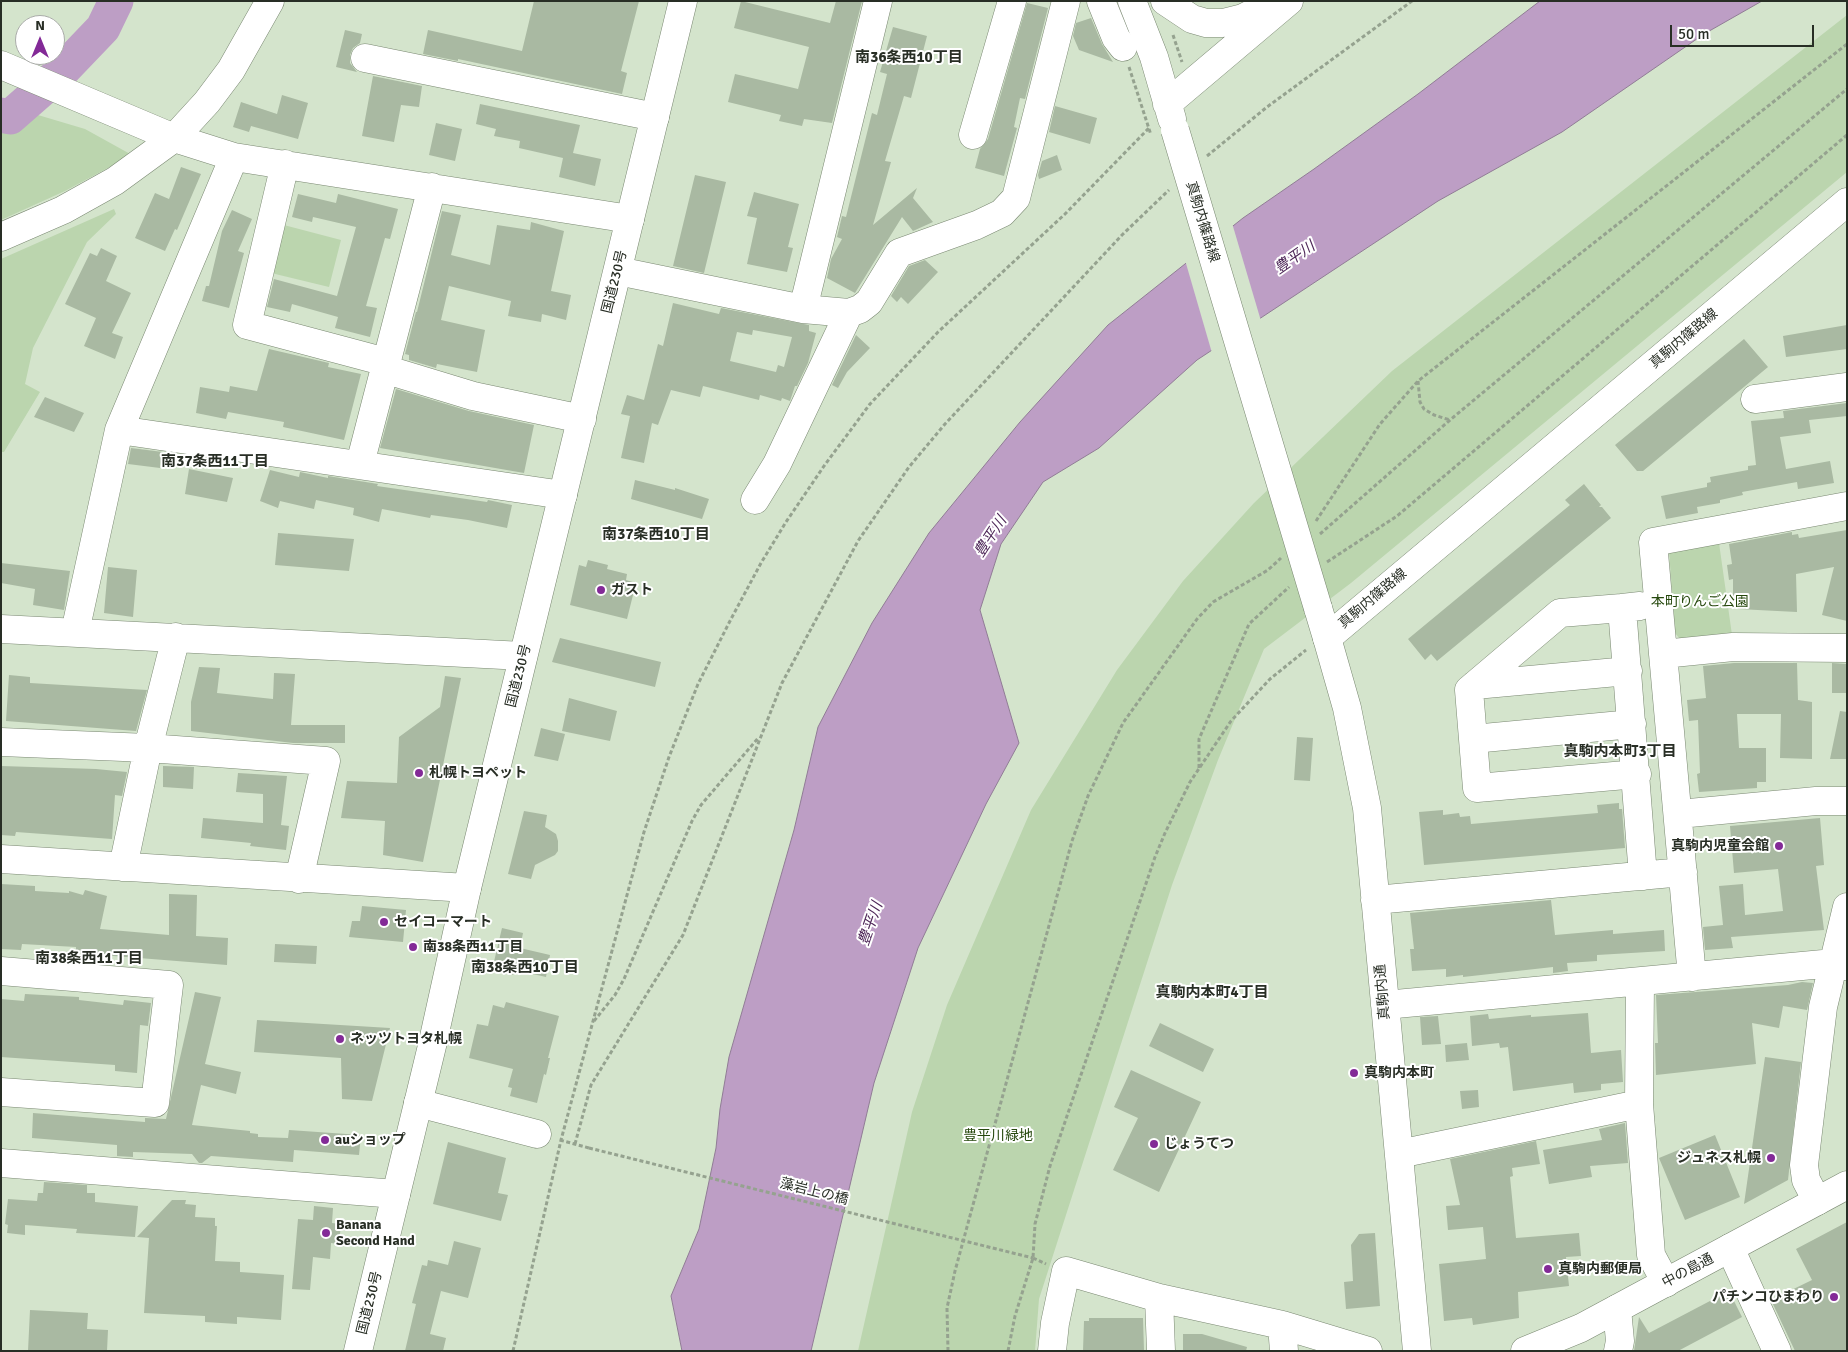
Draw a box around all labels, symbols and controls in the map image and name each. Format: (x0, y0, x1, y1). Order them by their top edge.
north arrow (15, 15, 65, 65)
scale bar (1673, 15, 1817, 47)
text: N (35, 17, 45, 34)
text: 50 m (1678, 25, 1709, 43)
district label: 南36条西10丁目 (855, 49, 963, 67)
street label: 真駒内篠路線 (1182, 179, 1222, 265)
water label: 豊平川 (1271, 238, 1319, 278)
street label: 国道230号 (599, 249, 631, 315)
street label: 真駒内篠路線 (1646, 306, 1722, 372)
district label: 南37条西11丁目 (161, 453, 269, 471)
water label: 豊平川 (971, 513, 1011, 561)
district label: 南37条西10丁目 (602, 526, 710, 544)
street label: 真駒内篠路線 (1335, 566, 1411, 632)
place label: ガスト (611, 582, 653, 598)
marker: ガスト (595, 584, 607, 596)
park label: 本町りんご公園 (1651, 594, 1749, 610)
street label: 国道230号 (503, 643, 535, 709)
district label: 真駒内本町3丁目 (1563, 743, 1677, 761)
place label: 札幌トヨペット (429, 765, 527, 781)
marker: 札幌トヨペット (413, 767, 425, 779)
place label: 真駒内児童会館 (1671, 838, 1769, 854)
marker: 真駒内児童会館 (1773, 840, 1785, 852)
water label: 豊平川 (855, 900, 887, 948)
place label: セイコーマート (394, 914, 492, 930)
marker: セイコーマート (378, 916, 390, 928)
place label: 南38条西11丁目 (423, 939, 523, 955)
marker: 南38条西11丁目 (407, 941, 419, 953)
district label: 南38条西11丁目 (35, 950, 143, 968)
district label: 南38条西10丁目 (471, 959, 579, 977)
street label: 真駒内通 (1372, 963, 1394, 1021)
district label: 真駒内本町4丁目 (1155, 984, 1269, 1002)
place label: ネッツトヨタ札幌 (350, 1031, 462, 1047)
marker: ネッツトヨタ札幌 (334, 1033, 346, 1045)
place label: 真駒内本町 (1364, 1065, 1434, 1081)
marker: 真駒内本町 (1348, 1067, 1360, 1079)
park label: 豊平川緑地 (963, 1128, 1033, 1144)
place label: auショップ (335, 1132, 406, 1148)
marker: auショップ (319, 1134, 331, 1146)
place label: じょうてつ (1164, 1136, 1234, 1152)
marker: じょうてつ (1148, 1138, 1160, 1150)
place label: ジュネス札幌 (1677, 1150, 1761, 1166)
marker: ジュネス札幌 (1765, 1152, 1777, 1164)
street label: 藻岩上の橋 (778, 1175, 850, 1209)
place label: Banana Second Hand (336, 1217, 415, 1250)
marker: Banana Second Hand (320, 1227, 332, 1239)
street label: 中の島通 (1659, 1250, 1717, 1292)
place label: 真駒内郵便局 (1558, 1261, 1642, 1277)
marker: 真駒内郵便局 (1542, 1263, 1554, 1275)
street label: 国道230号 (354, 1270, 386, 1336)
place label: パチンコひまわり (1712, 1289, 1824, 1305)
marker: パチンコひまわり (1828, 1291, 1840, 1303)

